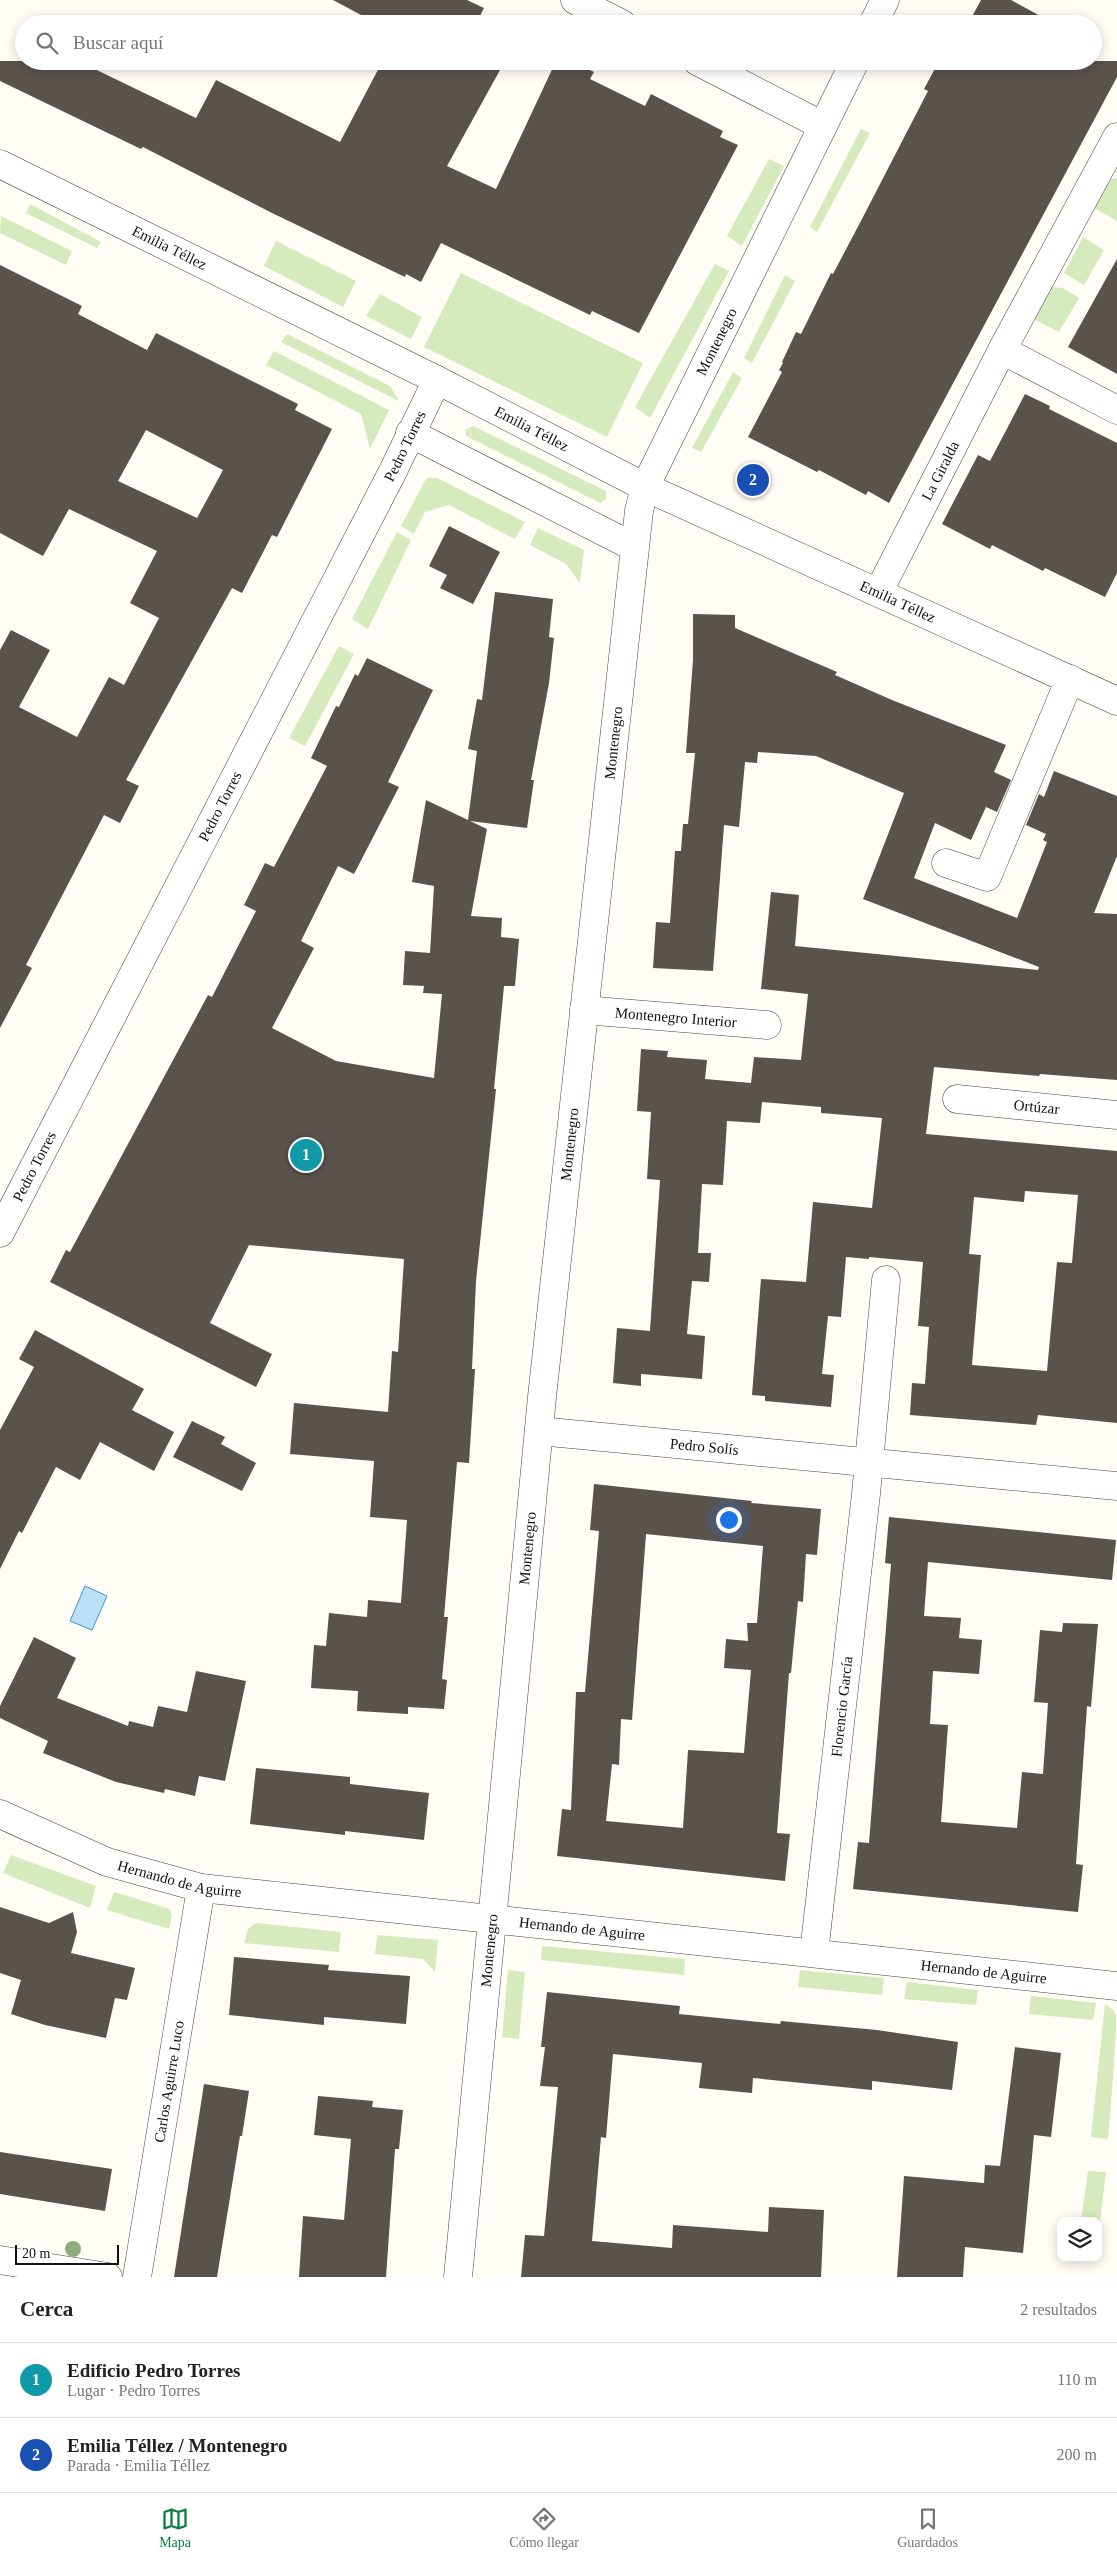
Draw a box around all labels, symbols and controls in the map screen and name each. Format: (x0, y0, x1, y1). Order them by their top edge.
search box (15, 15, 1102, 70)
icon: search (33, 29, 61, 57)
text: Buscar aquí (73, 32, 163, 53)
street label: Emilia Téllez (130, 223, 210, 273)
street label: Montenegro (693, 305, 740, 378)
street label: Emilia Téllez (492, 403, 572, 455)
street label: Pedro Torres (381, 408, 429, 484)
street label: La Giralda (919, 438, 962, 503)
pin: 2 (737, 461, 769, 499)
street label: Emilia Téllez (858, 578, 938, 626)
street label: Montenegro (602, 706, 626, 780)
street label: Pedro Torres (195, 769, 245, 844)
street label: Montenegro Interior (614, 1005, 737, 1030)
street label: Ortúzar (1013, 1097, 1060, 1117)
street label: Montenegro (558, 1107, 582, 1182)
street label: Pedro Torres (10, 1128, 59, 1204)
pin: 1 (290, 1136, 322, 1174)
street label: Pedro Solís (669, 1436, 739, 1458)
your location (716, 1507, 742, 1533)
street label: Montenegro (516, 1511, 539, 1586)
street label: Florencio García (828, 1655, 856, 1758)
street label: Hernando de Aguirre (116, 1857, 243, 1900)
street label: Montenegro (478, 1913, 501, 1988)
street label: Hernando de Aguirre (518, 1914, 646, 1943)
street label: Hernando de Aguirre (920, 1957, 1048, 1986)
street label: Carlos Aguirre Luco (151, 2019, 187, 2144)
map controls (1057, 2217, 1102, 2262)
button: layers (1057, 2217, 1102, 2262)
scale bar (15, 2242, 119, 2265)
text: 20 m (22, 2246, 50, 2261)
text: Cerca (20, 2297, 73, 2321)
text: 2 resultados (1020, 2301, 1097, 2318)
text: Edificio Pedro Torres (67, 2360, 240, 2381)
text: 1 (32, 2371, 40, 2388)
text: 110 m (1057, 2371, 1097, 2388)
text: Lugar · Pedro Torres (67, 2382, 200, 2399)
text: Emilia Téllez / Montenegro (67, 2435, 287, 2456)
text: 2 (32, 2446, 40, 2463)
text: 200 m (1057, 2446, 1097, 2463)
text: Parada · Emilia Téllez (67, 2457, 210, 2474)
tab: Mapa (159, 2505, 191, 2551)
tab: Cómo llegar (509, 2505, 579, 2551)
tab: Guardados (897, 2505, 958, 2551)

